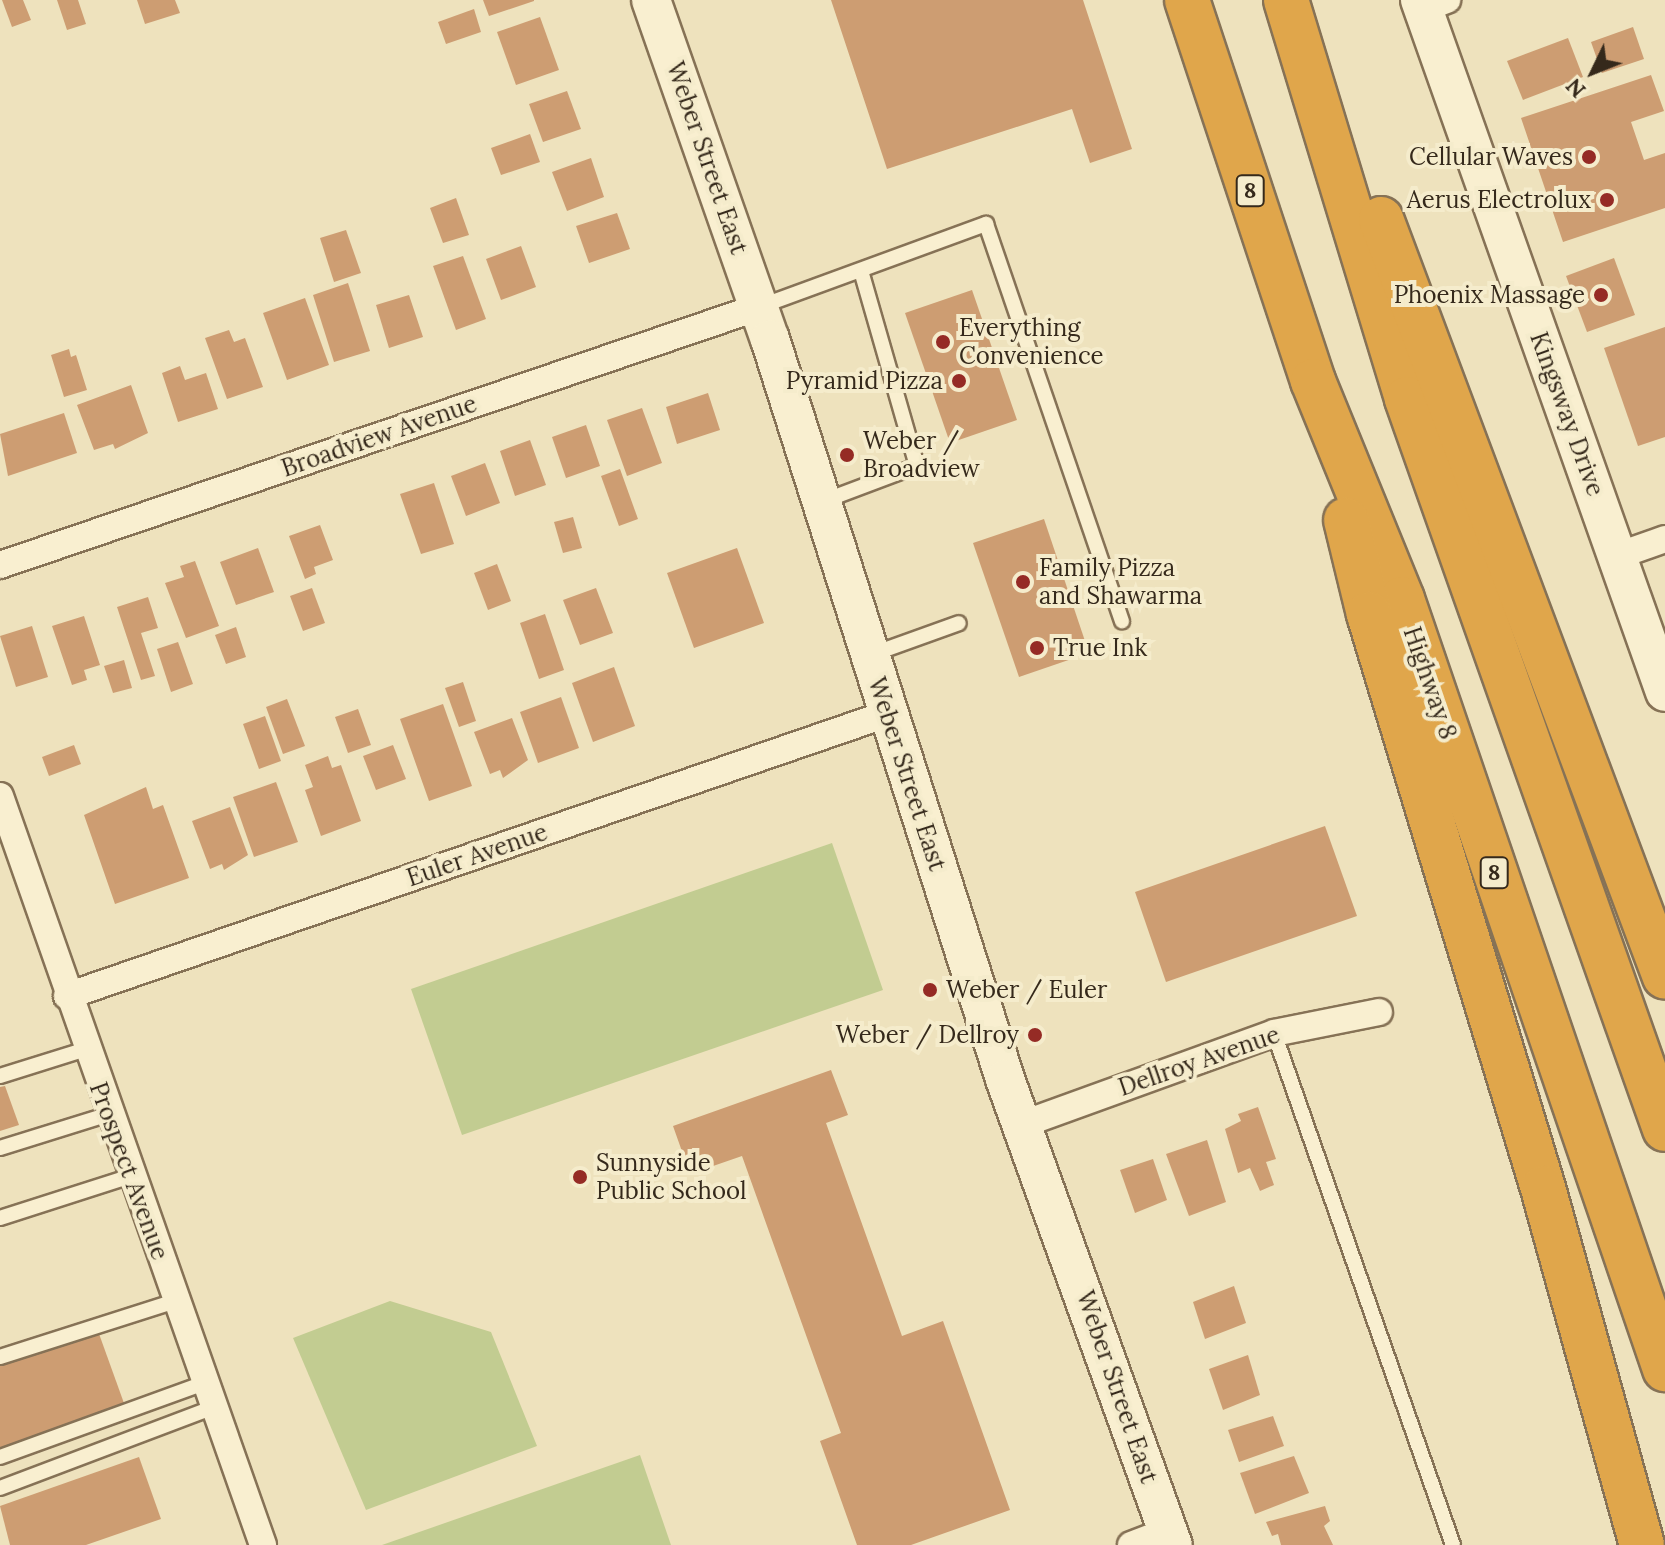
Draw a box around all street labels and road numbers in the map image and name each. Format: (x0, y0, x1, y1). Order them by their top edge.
street label: Weber Street East (661, 58, 753, 258)
road number: 8 (1234, 173, 1266, 209)
street label: Kingsway Drive (1524, 328, 1610, 500)
street label: Broadview Avenue (278, 389, 480, 483)
street label: Highway 8 (1397, 623, 1463, 743)
street label: Weber Street East (862, 674, 952, 874)
street label: Euler Avenue (403, 817, 551, 893)
road number: 8 (1478, 855, 1510, 891)
street label: Dellroy Avenue (1115, 1020, 1283, 1102)
street label: Prospect Avenue (84, 1078, 174, 1264)
street label: Weber Street East (1071, 1287, 1163, 1487)

